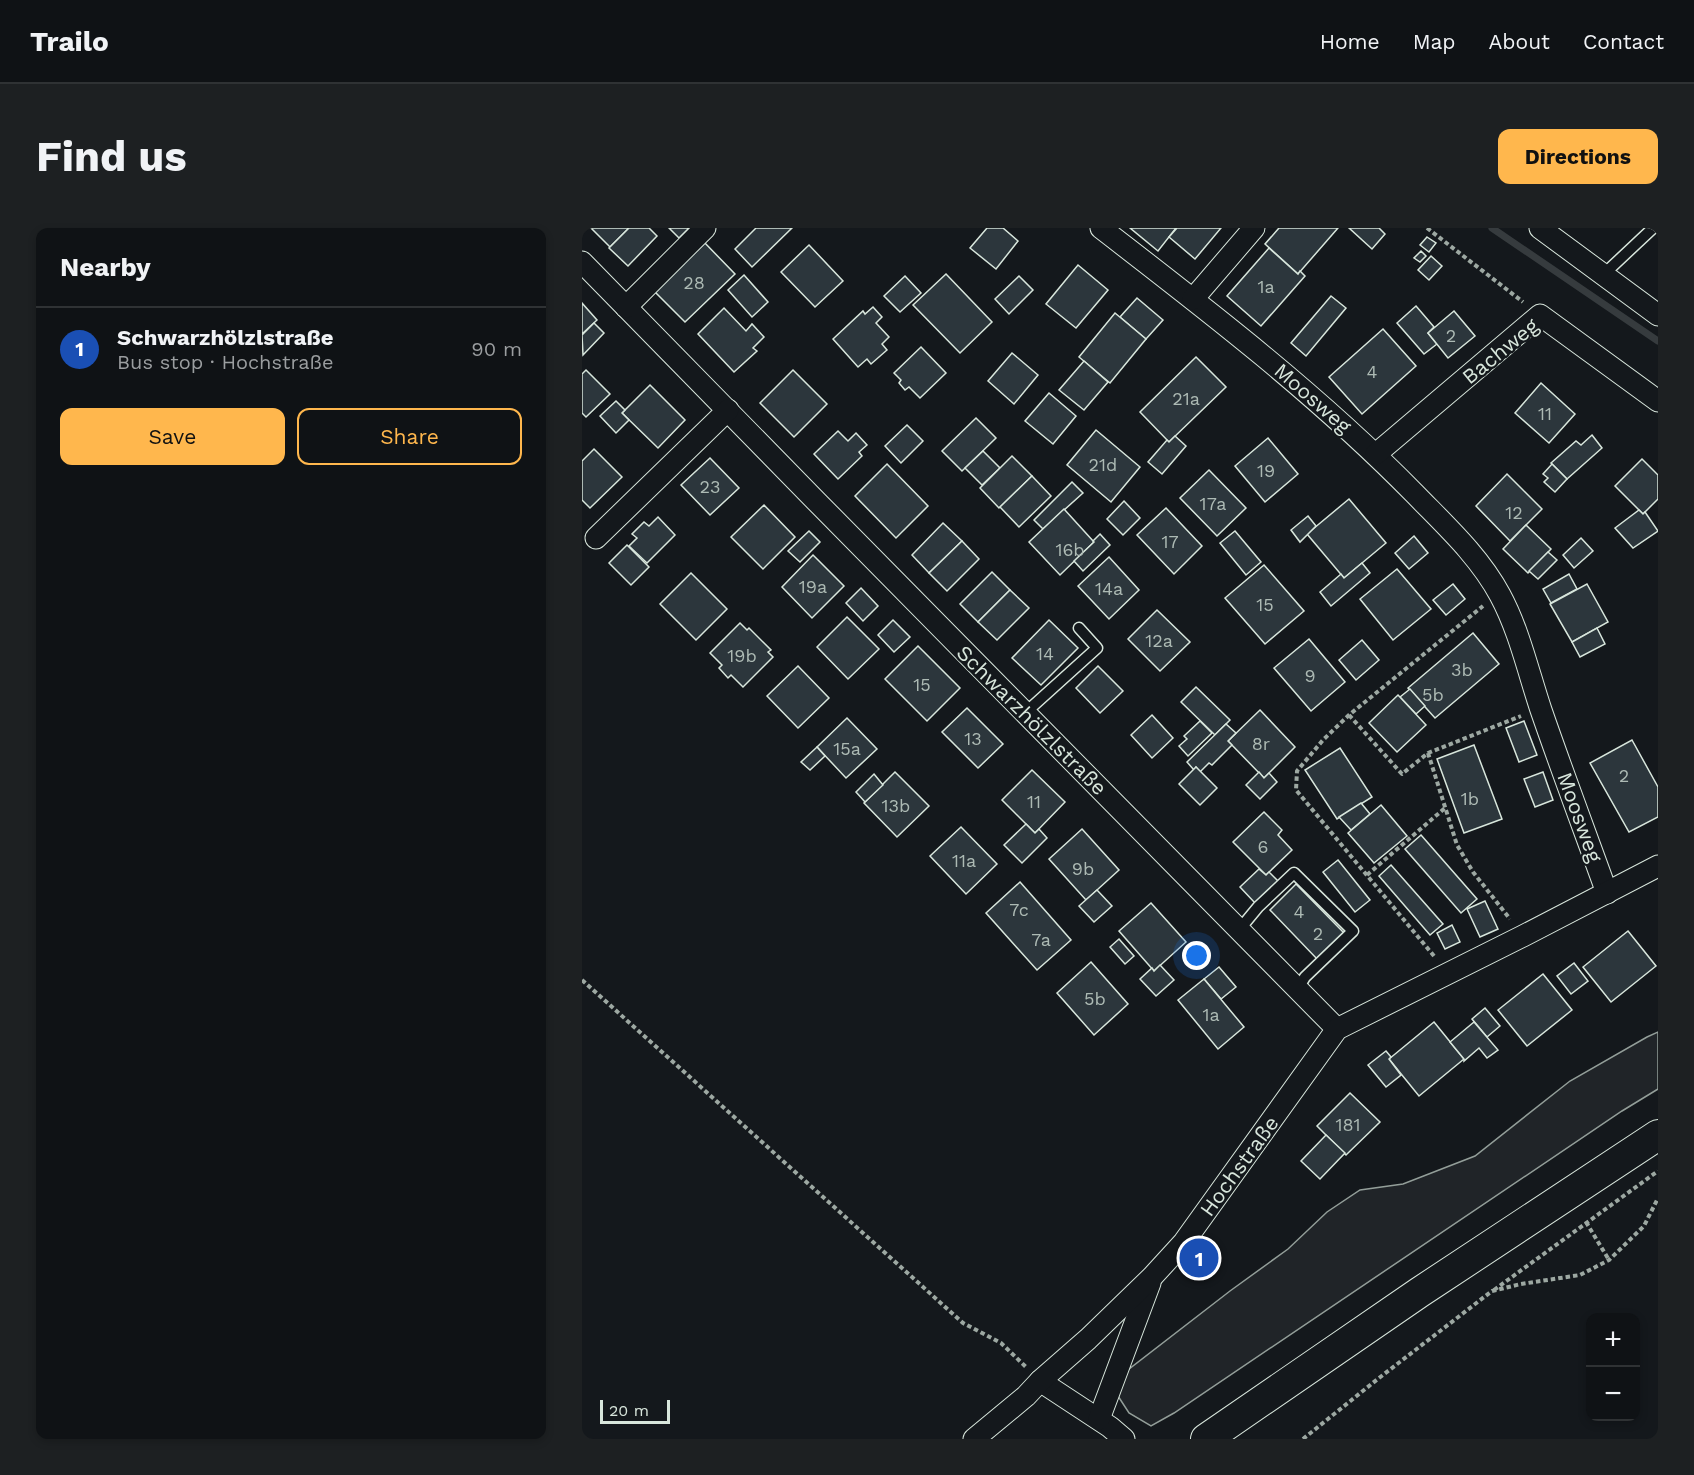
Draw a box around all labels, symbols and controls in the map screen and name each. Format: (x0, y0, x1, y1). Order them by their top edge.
text: Trailo (30, 25, 109, 58)
text: Home (1320, 29, 1380, 54)
text: Map (1413, 29, 1456, 54)
text: About (1489, 29, 1550, 54)
text: Contact (1583, 29, 1664, 54)
button: Directions (1498, 129, 1658, 184)
text: Find us (36, 132, 187, 181)
text: Nearby (60, 252, 151, 282)
house number: 28 (683, 272, 705, 293)
house number: 1a (1257, 276, 1275, 297)
street label: Bachweg (1457, 312, 1544, 389)
text: Schwarzhölzlstraße (117, 325, 334, 350)
house number: 2 (1446, 325, 1456, 346)
text: 1 (75, 337, 84, 361)
text: 90 m (471, 337, 522, 361)
text: Bus stop · Hochstraße (117, 350, 333, 374)
street label: Moosweg (1269, 358, 1357, 439)
house number: 4 (1367, 361, 1378, 382)
house number: 21a (1172, 388, 1200, 409)
house number: 11 (1538, 403, 1552, 424)
button: Save (60, 408, 285, 465)
button: Share (297, 408, 522, 465)
house number: 21d (1089, 454, 1117, 475)
house number: 19 (1257, 460, 1275, 481)
house number: 23 (700, 476, 721, 497)
house number: 17a (1200, 493, 1226, 514)
house number: 12 (1505, 502, 1523, 523)
house number: 17 (1161, 531, 1179, 552)
house number: 16b (1055, 539, 1085, 560)
house number: 19a (799, 576, 827, 597)
house number: 14a (1095, 578, 1123, 599)
house number: 15 (1256, 594, 1274, 615)
house number: 12a (1145, 630, 1173, 651)
street label: Schwarzhölzlstraße (952, 640, 1112, 800)
house number: 14 (1036, 643, 1054, 664)
house number: 19b (727, 645, 757, 666)
house number: 3b (1451, 659, 1473, 680)
house number: 9 (1304, 665, 1316, 686)
house number: 15 (913, 674, 931, 695)
house number: 5b (1422, 684, 1444, 705)
house number: 13 (964, 728, 982, 749)
house number: 8r (1252, 733, 1270, 754)
house number: 15a (833, 738, 861, 759)
house number: 2 (1619, 765, 1629, 786)
street label: Moosweg (1552, 769, 1608, 866)
house number: 1b (1461, 788, 1479, 809)
house number: 11 (1027, 791, 1041, 812)
house number: 13b (882, 795, 910, 816)
house number: 6 (1258, 836, 1268, 857)
house number: 11a (952, 850, 976, 871)
house number: 9b (1072, 858, 1094, 879)
house number: 7c (1009, 899, 1029, 920)
house number: 4 (1294, 901, 1305, 922)
house number: 2 (1313, 923, 1323, 944)
house number: 7a (1031, 929, 1051, 950)
your location (1182, 941, 1211, 970)
house number: 5b (1084, 988, 1106, 1009)
house number: 1a (1202, 1004, 1220, 1025)
street label: Hochstraße (1194, 1111, 1284, 1221)
house number: 181 (1335, 1114, 1361, 1135)
pin: 1 (1180, 1236, 1218, 1280)
map controls (1586, 1313, 1640, 1421)
button: + (1586, 1313, 1640, 1367)
button: − (1586, 1367, 1640, 1421)
scale bar (600, 1397, 670, 1424)
text: 20 m (609, 1401, 649, 1420)

